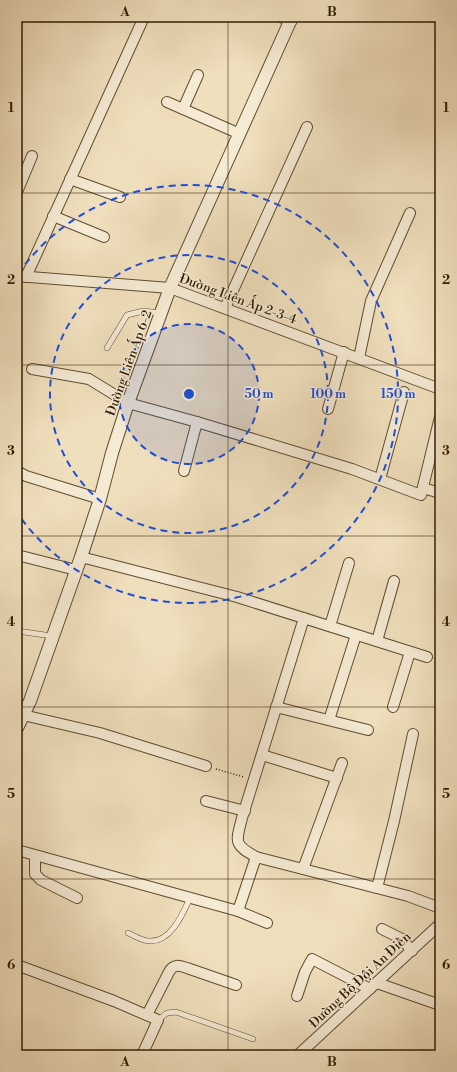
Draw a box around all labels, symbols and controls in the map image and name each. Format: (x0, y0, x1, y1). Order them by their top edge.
text: A (119, 4, 130, 20)
text: B (327, 4, 337, 20)
text: 1 (8, 100, 15, 116)
text: 1 (443, 100, 450, 116)
street label: Đường Liên Ấp 2-3-4 (177, 268, 300, 328)
text: 2 (7, 272, 15, 288)
text: 2 (442, 272, 450, 288)
street label: Đường Liên Ấp 6-2 (101, 307, 156, 418)
centre of rings (182, 387, 196, 401)
text: 50 m (244, 387, 274, 402)
text: 100 m (310, 387, 346, 402)
text: 150 m (381, 387, 415, 402)
text: 3 (7, 443, 15, 459)
text: 3 (442, 443, 450, 459)
text: 4 (7, 614, 16, 630)
text: 4 (442, 614, 451, 630)
text: 5 (7, 786, 15, 802)
text: 5 (442, 786, 450, 802)
street label: Đường Bộ Đội An Điền (306, 928, 414, 1031)
text: 6 (7, 957, 15, 973)
text: 6 (442, 957, 450, 973)
text: A (119, 1054, 130, 1070)
text: B (327, 1054, 337, 1070)

